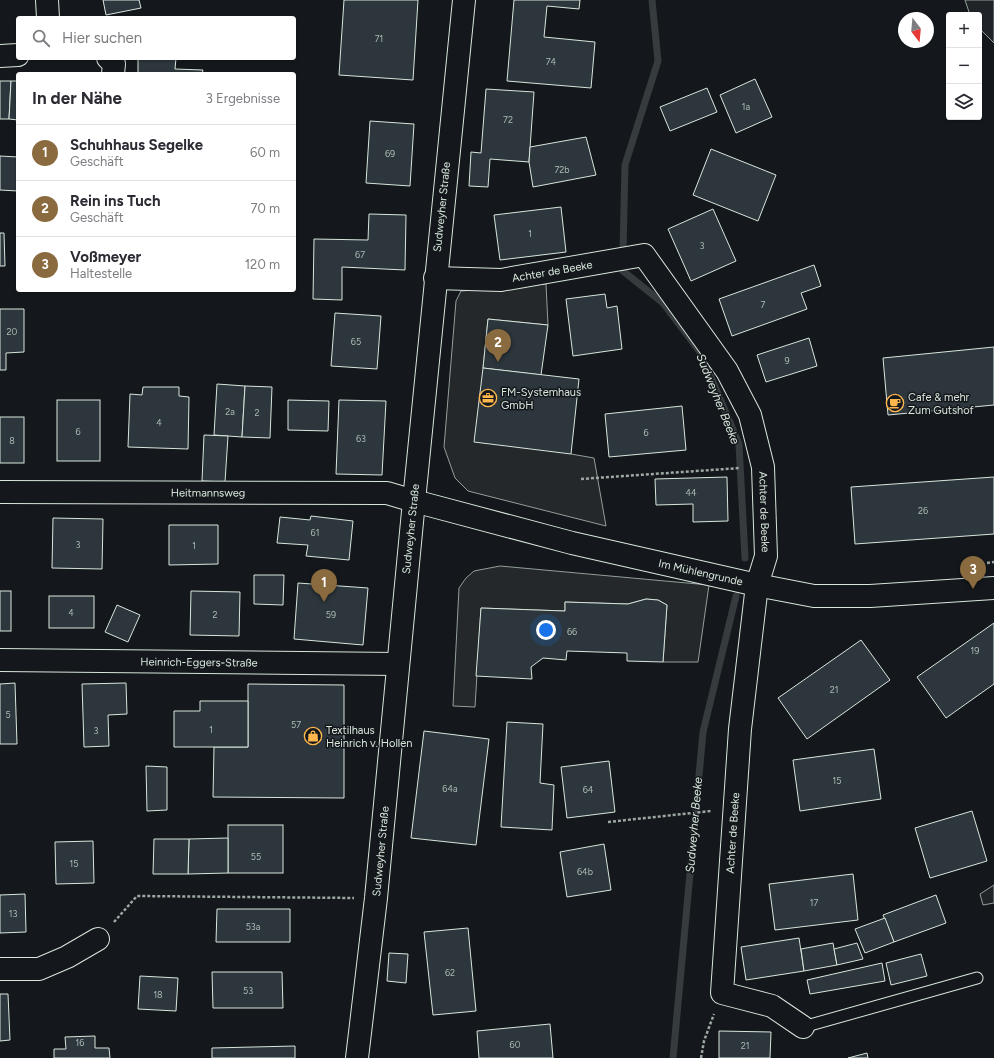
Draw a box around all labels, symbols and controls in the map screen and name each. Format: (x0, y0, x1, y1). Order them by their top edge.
north arrow (898, 12, 934, 48)
map controls (946, 12, 982, 120)
button: + (946, 12, 982, 48)
search box (16, 16, 296, 60)
icon: search (30, 27, 52, 49)
text: Hier suchen (62, 29, 142, 47)
house number: 71 (375, 33, 383, 44)
button: − (946, 48, 982, 84)
house number: 74 (546, 56, 557, 67)
button: layers (946, 84, 982, 120)
text: In der Nähe (32, 88, 122, 108)
text: 3 Ergebnisse (206, 91, 280, 106)
house number: 1a (742, 101, 751, 112)
house number: 72 (503, 114, 513, 125)
text: Schuhhaus Segelke (70, 136, 203, 154)
text: 1 (42, 145, 48, 160)
text: 60 m (250, 145, 280, 160)
house number: 69 (385, 148, 395, 159)
text: Geschäft (70, 154, 124, 169)
street label: Sudweyher Straße (431, 161, 453, 253)
house number: 72b (554, 164, 570, 175)
text: Rein ins Tuch (70, 192, 160, 210)
text: 2 (41, 201, 49, 216)
text: 70 m (250, 201, 280, 216)
text: Geschäft (70, 210, 124, 225)
house number: 1 (528, 228, 532, 239)
house number: 3 (700, 240, 705, 251)
text: Voßmeyer (70, 248, 141, 266)
house number: 67 (355, 249, 365, 260)
text: 3 (41, 257, 49, 272)
text: 120 m (245, 257, 280, 272)
street label: Achter de Beeke (511, 258, 593, 284)
text: Haltestelle (70, 266, 132, 281)
house number: 7 (761, 299, 766, 310)
house number: 20 (7, 326, 18, 337)
pin: 2 (485, 329, 511, 362)
house number: 65 (351, 336, 361, 347)
water label: Sudweyher Beeke (693, 352, 743, 447)
house number: 9 (784, 355, 790, 366)
place label: FM-Systemhaus GmbH (501, 386, 581, 412)
office icon: FM-Systemhaus GmbH (478, 388, 498, 408)
place label: Cafe & mehr Zum Gutshof (908, 391, 975, 417)
cafe icon: Cafe & mehr Zum Gutshof (885, 393, 905, 413)
house number: 2a (225, 406, 235, 417)
house number: 2 (254, 407, 260, 418)
house number: 4 (156, 417, 162, 428)
house number: 6 (75, 426, 81, 437)
house number: 6 (643, 427, 649, 438)
house number: 63 (356, 433, 366, 444)
house number: 8 (9, 435, 15, 446)
street label: Achter de Beeke (757, 471, 772, 553)
street label: Sudweyher Straße (400, 483, 422, 575)
street label: Heitmannsweg (171, 486, 245, 499)
house number: 44 (685, 487, 697, 498)
house number: 26 (918, 505, 928, 516)
house number: 61 (311, 527, 319, 538)
house number: 3 (76, 539, 81, 550)
house number: 1 (192, 540, 196, 551)
street label: Im Mühlengrunde (657, 556, 744, 588)
pin: 3 (960, 556, 986, 589)
pin: 1 (311, 569, 337, 602)
house number: 4 (68, 607, 74, 618)
house number: 2 (212, 609, 218, 620)
house number: 59 (326, 609, 336, 620)
your location (536, 620, 556, 640)
house number: 66 (567, 626, 577, 637)
house number: 19 (971, 645, 979, 656)
street label: Heinrich-Eggers-Straße (140, 655, 258, 669)
house number: 21 (830, 684, 838, 695)
house number: 5 (5, 709, 11, 720)
house number: 57 (291, 719, 301, 730)
house number: 1 (209, 724, 213, 735)
place label: Textilhaus Heinrich v. Hollen (326, 724, 412, 750)
house number: 3 (94, 725, 99, 736)
shop icon: Textilhaus Heinrich v. Hollen (303, 726, 323, 746)
house number: 15 (833, 775, 841, 786)
water label: Sudweyher Beeke (683, 776, 705, 874)
house number: 64a (442, 783, 458, 794)
house number: 64 (583, 784, 594, 795)
street label: Achter de Beeke (724, 792, 742, 874)
street label: Sudweyher Straße (370, 806, 391, 897)
house number: 55 (251, 851, 261, 862)
house number: 15 (70, 858, 78, 869)
house number: 64b (577, 866, 593, 877)
house number: 17 (810, 897, 818, 908)
house number: 13 (9, 908, 17, 919)
house number: 53a (246, 921, 261, 932)
house number: 62 (445, 967, 455, 978)
house number: 53 (243, 985, 253, 996)
house number: 18 (153, 989, 163, 1000)
house number: 16 (76, 1037, 84, 1048)
house number: 60 (510, 1039, 521, 1050)
house number: 21 (741, 1040, 749, 1051)

